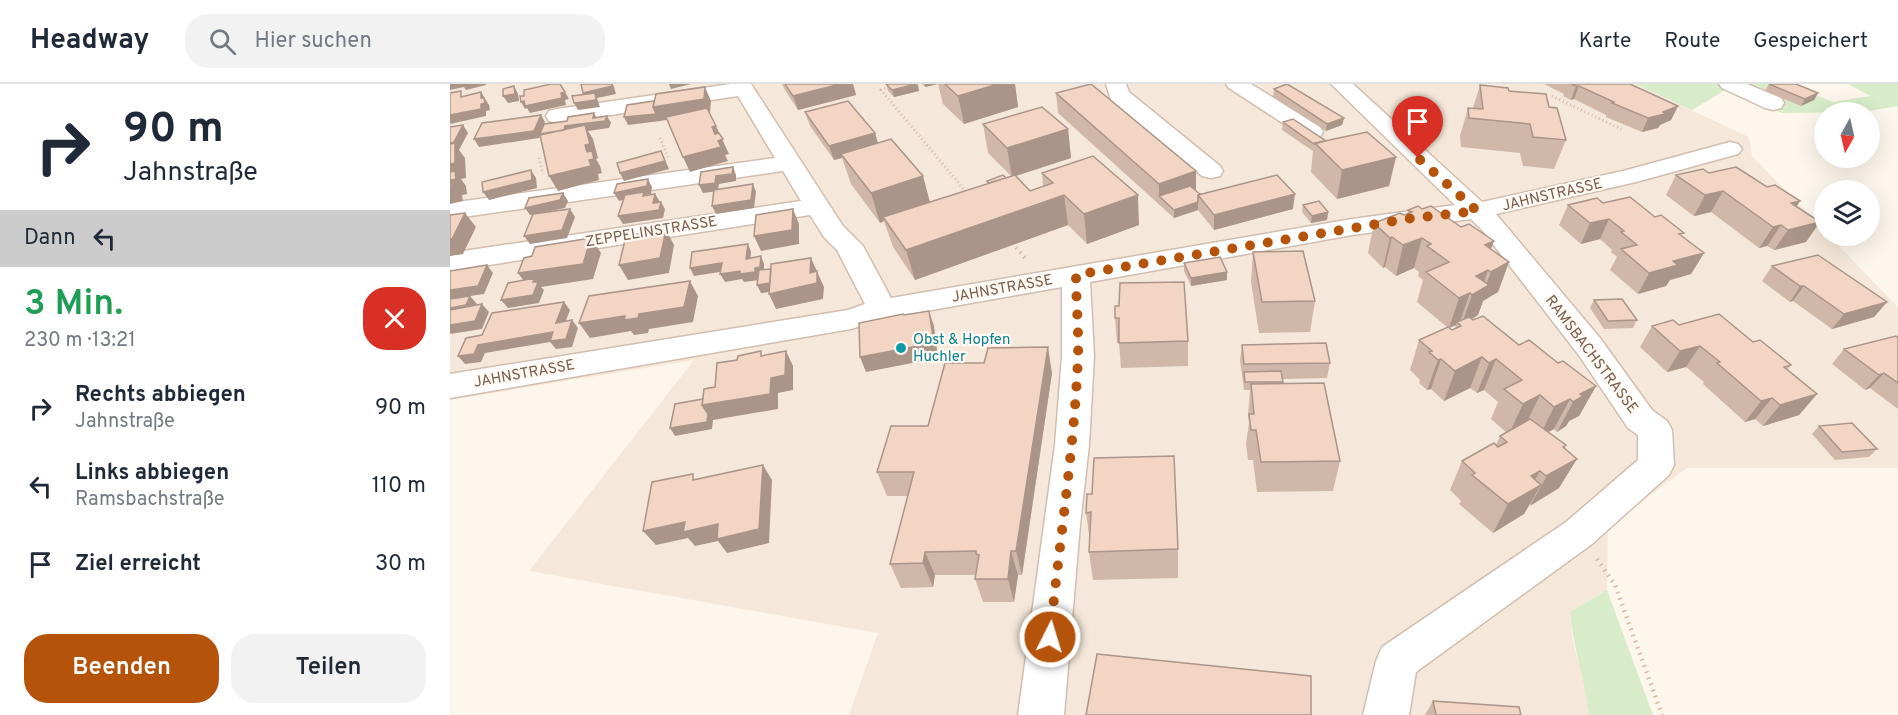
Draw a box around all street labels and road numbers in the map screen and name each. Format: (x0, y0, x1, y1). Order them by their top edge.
street label: JAHNSTRASSE (1500, 175, 1604, 216)
street label: ZEPPELINSTRASSE (584, 213, 719, 252)
street label: JAHNSTRASSE (950, 271, 1054, 308)
street label: RAMSBACHSTRASSE (1540, 292, 1642, 418)
street label: JAHNSTRASSE (472, 356, 576, 393)

